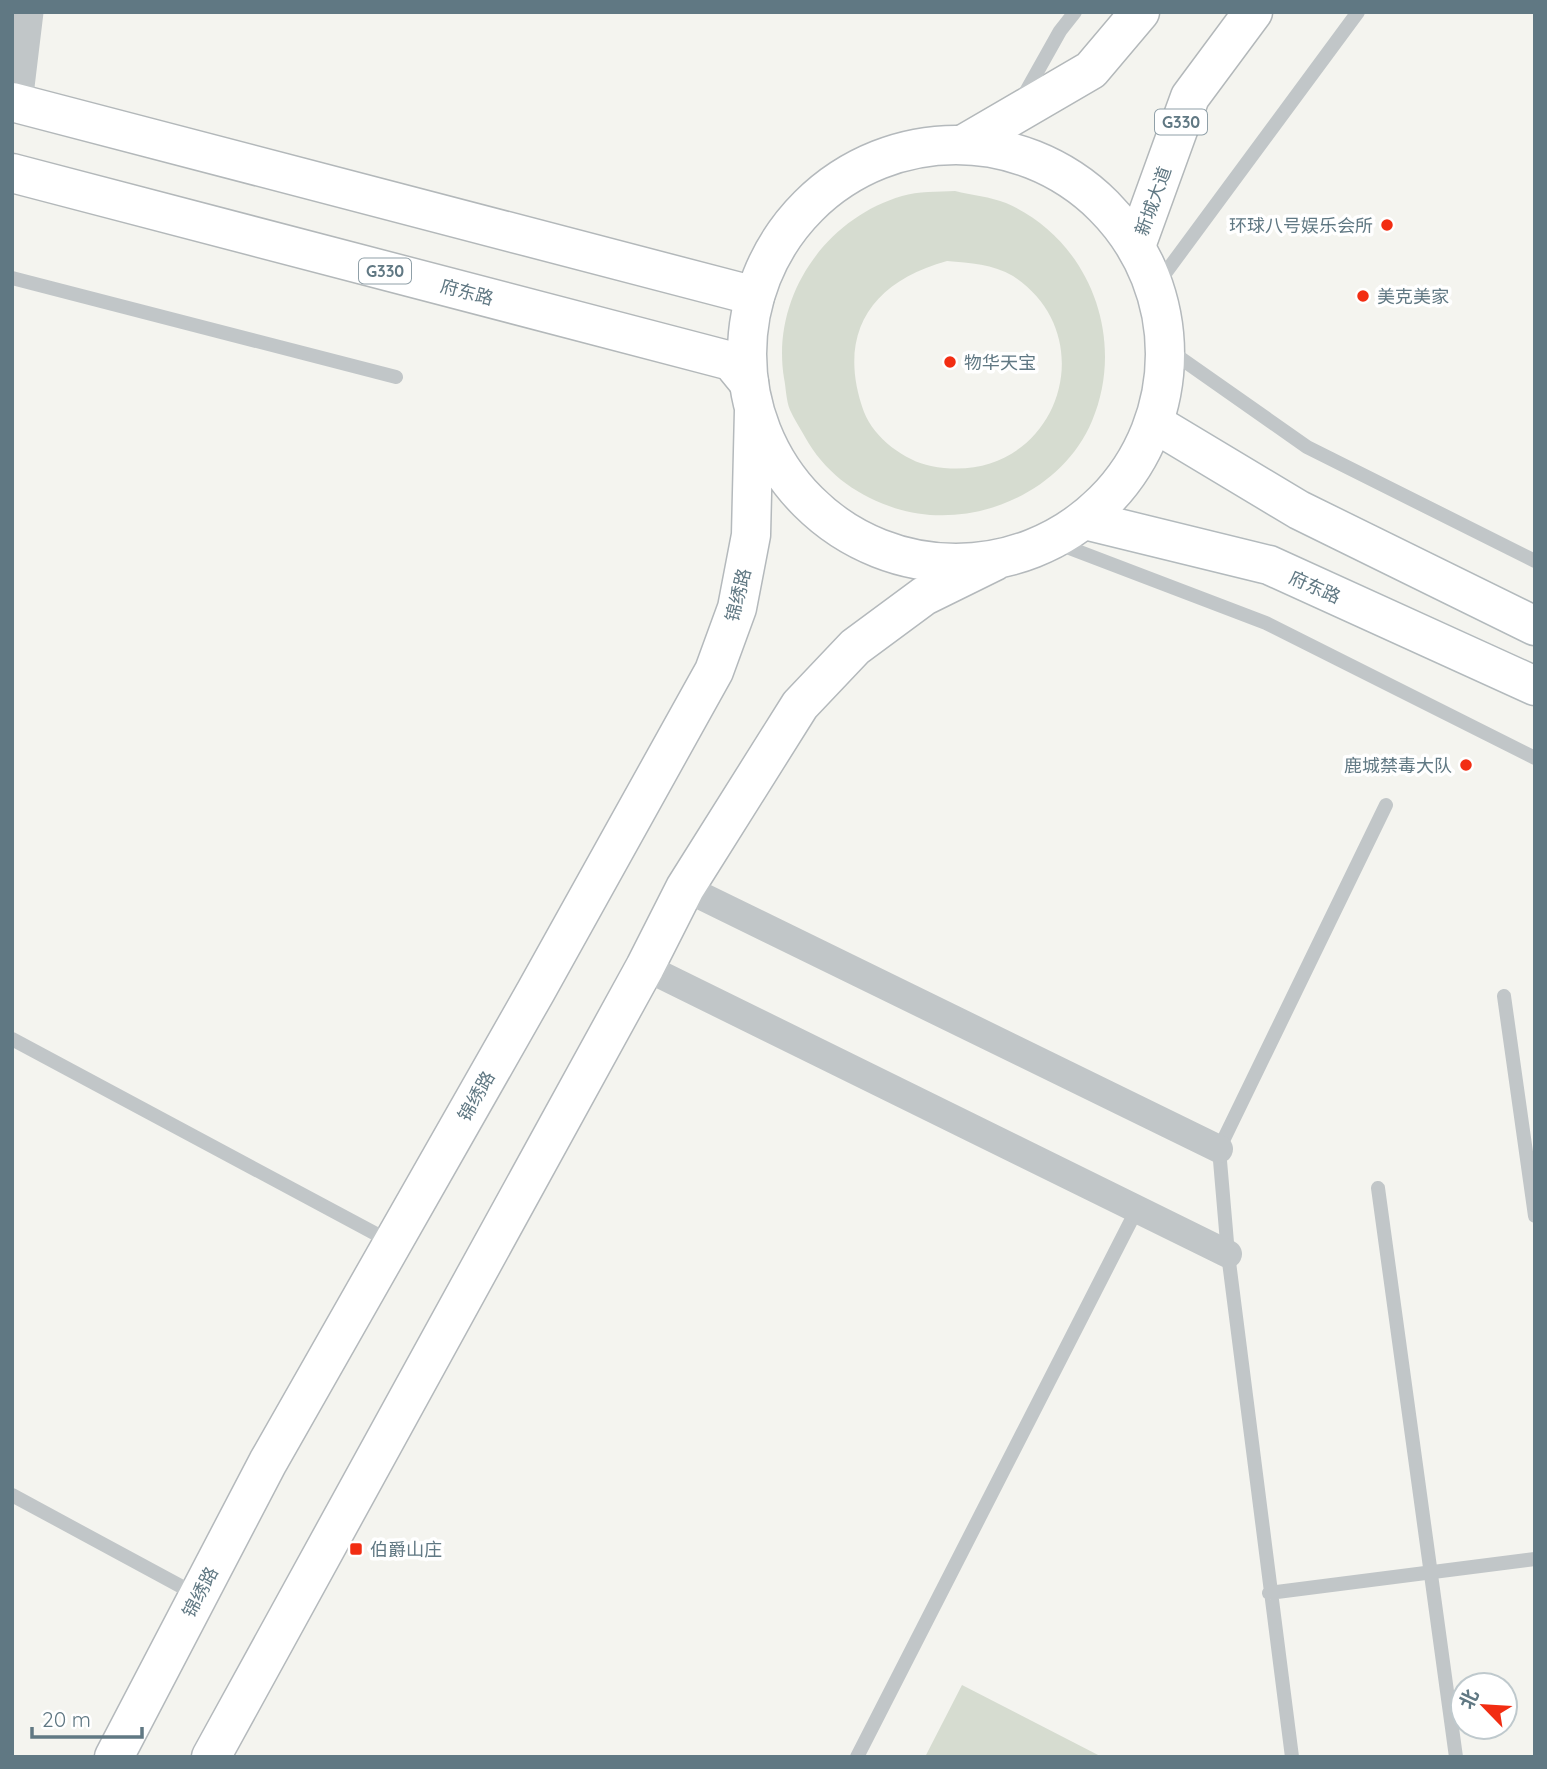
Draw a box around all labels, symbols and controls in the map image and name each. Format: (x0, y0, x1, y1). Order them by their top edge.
road number: G330 (1155, 110, 1207, 134)
street label: 新城大道 (1130, 163, 1176, 239)
place label: 环球八号娱乐会所 (1229, 214, 1373, 237)
marker: 环球八号娱乐会所 (1379, 217, 1395, 233)
road number: G330 (359, 258, 411, 284)
street label: 府东路 (438, 274, 496, 310)
place label: 美克美家 (1377, 285, 1449, 308)
marker: 美克美家 (1355, 288, 1371, 304)
place label: 物华天宝 (964, 351, 1036, 374)
marker: 物华天宝 (942, 354, 958, 370)
street label: 锦绣路 (720, 566, 756, 624)
street label: 府东路 (1286, 566, 1344, 608)
place label: 鹿城禁毒大队 (1344, 754, 1452, 777)
marker: 鹿城禁毒大队 (1458, 757, 1474, 773)
street label: 锦绣路 (453, 1067, 499, 1125)
place label: 伯爵山庄 (370, 1538, 442, 1561)
marker: 伯爵山庄 (348, 1541, 364, 1557)
street label: 锦绣路 (177, 1563, 223, 1621)
north arrow (1449, 1671, 1519, 1741)
text: 北 (1454, 1685, 1483, 1713)
scale bar (32, 1696, 142, 1740)
text: 20 m (42, 1706, 91, 1732)

